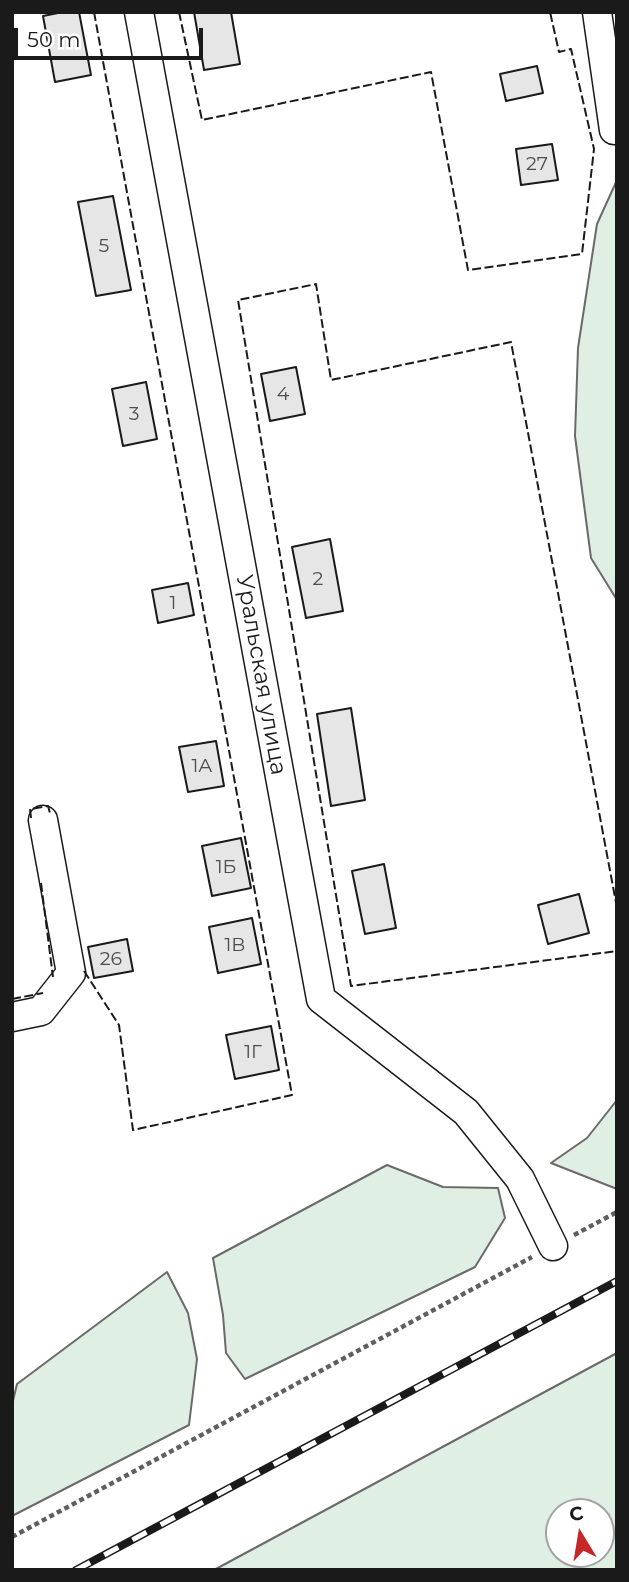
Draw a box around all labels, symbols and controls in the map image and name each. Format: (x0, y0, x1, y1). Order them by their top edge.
scale bar (18, 14, 206, 58)
text: 50 m (27, 27, 81, 52)
house number: 27 (526, 153, 548, 175)
house number: 5 (99, 235, 109, 257)
house number: 4 (277, 383, 289, 405)
house number: 3 (129, 403, 139, 425)
house number: 2 (313, 568, 323, 590)
street label: Уральская улица (230, 573, 292, 777)
house number: 1 (170, 592, 176, 614)
house number: 1А (192, 755, 212, 777)
house number: 1Б (216, 856, 236, 878)
house number: 1В (224, 934, 246, 956)
house number: 26 (100, 948, 122, 970)
house number: 1Г (244, 1041, 262, 1063)
north arrow (545, 1498, 615, 1568)
text: С (567, 1501, 585, 1526)

